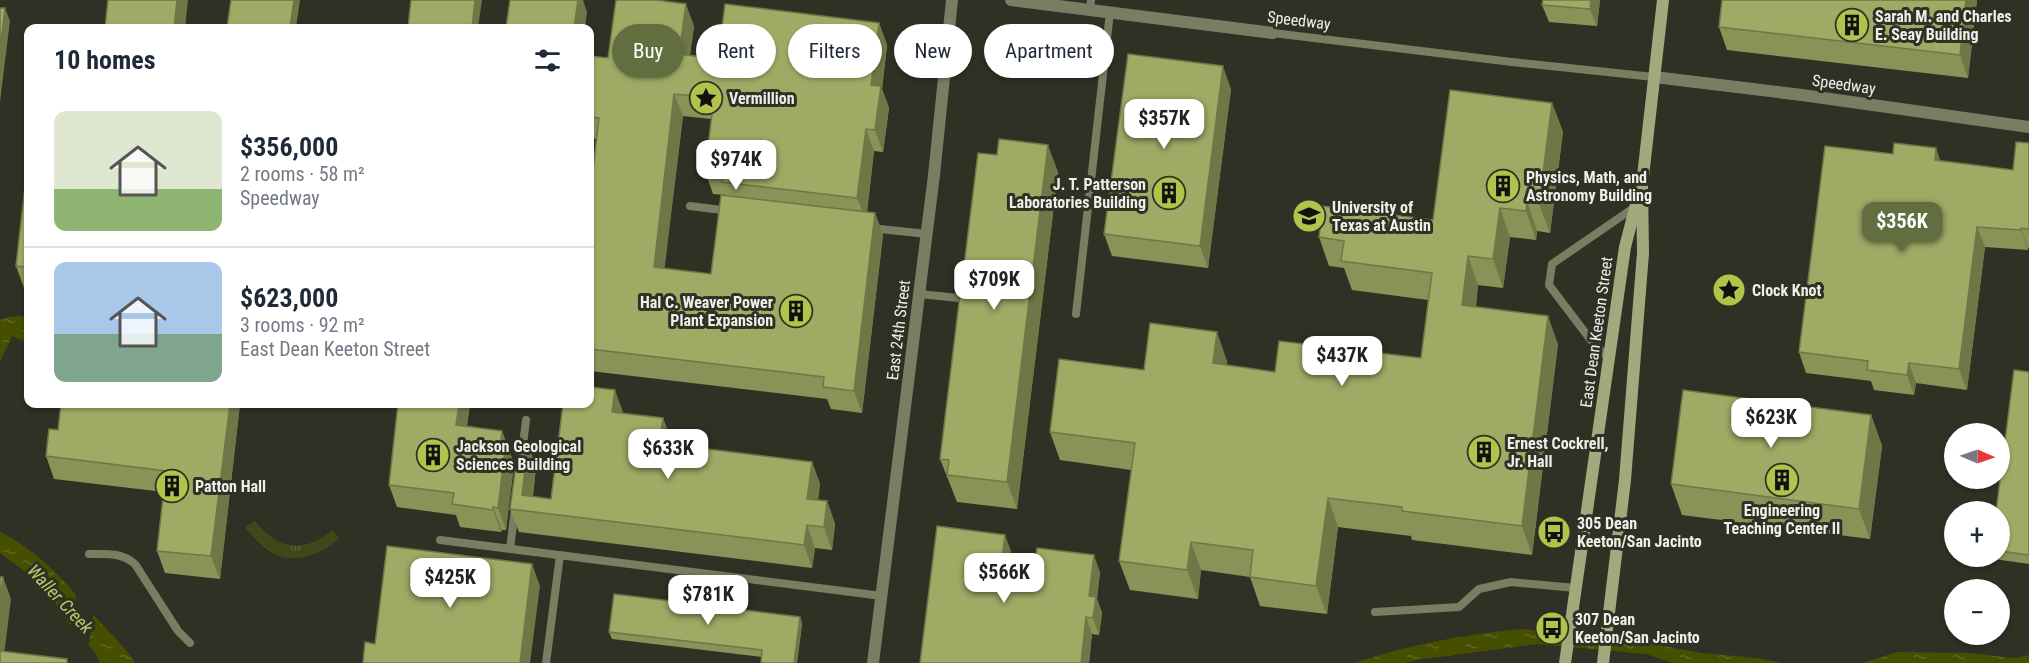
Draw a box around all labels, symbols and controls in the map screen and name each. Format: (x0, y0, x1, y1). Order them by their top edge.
street label: Speedway (1266, 7, 1332, 34)
building icon: Sarah M. and Charles E. Seay Building (1834, 7, 1870, 43)
place label: Sarah M. and Charles E. Seay Building (1875, 7, 2012, 44)
chip: Buy (612, 24, 684, 78)
chip: Rent (696, 24, 776, 78)
chip: Filters (788, 24, 882, 78)
chip: New (894, 24, 972, 78)
chip: Apartment (984, 24, 1114, 78)
icon: filters (531, 44, 564, 77)
text: 10 homes (54, 45, 156, 75)
street label: Speedway (1811, 71, 1877, 98)
place icon: Vermillion (688, 80, 724, 116)
place label: Vermillion (729, 89, 795, 108)
pin: $357K (1122, 99, 1206, 150)
text: $357K (1138, 106, 1190, 130)
text: $356,000 (240, 132, 338, 162)
icon: home (102, 135, 174, 207)
pin: $974K (694, 140, 778, 191)
text: $974K (710, 147, 762, 171)
text: 2 rooms · 58 m² (240, 162, 365, 186)
building icon: Physics, Math, and Astronomy Building (1485, 168, 1521, 204)
place label: Physics, Math, and Astronomy Building (1526, 168, 1652, 205)
place label: J. T. Patterson Laboratories Building (1009, 175, 1146, 212)
building icon: J. T. Patterson Laboratories Building (1151, 175, 1187, 211)
text: Speedway (240, 186, 320, 210)
school or university icon: University of Texas at Austin (1291, 198, 1327, 234)
place label: University of Texas at Austin (1332, 198, 1431, 235)
pin: $356K (1860, 202, 1944, 253)
text: $356K (1876, 209, 1928, 233)
street label: East Dean Keeton Street (1577, 255, 1617, 409)
pin: $709K (952, 260, 1036, 311)
text: $709K (968, 267, 1020, 291)
place icon: Clock Knot (1711, 272, 1747, 308)
street label: East 24th Street (883, 279, 914, 381)
place label: Clock Knot (1752, 281, 1821, 300)
text: $623,000 (240, 283, 338, 313)
icon: home (102, 286, 174, 358)
place label: Hal C. Weaver Power Plant Expansion (640, 293, 773, 330)
building icon: Hal C. Weaver Power Plant Expansion (778, 293, 814, 329)
text: 3 rooms · 92 m² (240, 313, 365, 337)
pin: $437K (1300, 336, 1384, 387)
text: East Dean Keeton Street (240, 337, 430, 361)
text: $437K (1316, 343, 1368, 367)
pin: $623K (1729, 398, 1813, 449)
text: $623K (1745, 405, 1797, 429)
north arrow (1944, 423, 2010, 489)
map controls (1944, 423, 2010, 645)
pin: $633K (626, 429, 710, 480)
building icon: Ernest Cockrell, Jr. Hall (1466, 434, 1502, 470)
place label: Ernest Cockrell, Jr. Hall (1507, 434, 1608, 471)
text: $633K (642, 436, 694, 460)
building icon: Jackson Geological Sciences Building (415, 437, 451, 473)
place label: Jackson Geological Sciences Building (456, 437, 581, 474)
building icon: Engineering Teaching Center II (1764, 462, 1800, 498)
building icon: Patton Hall (154, 468, 190, 504)
place label: Patton Hall (195, 477, 266, 496)
place label: Engineering Teaching Center II (1724, 501, 1840, 538)
button: + (1944, 501, 2010, 567)
bus stop icon: 305 Dean Keeton/San Jacinto (1536, 514, 1572, 550)
place label: 305 Dean Keeton/San Jacinto (1577, 514, 1702, 551)
pin: $566K (962, 553, 1046, 604)
pin: $425K (408, 558, 492, 609)
water label: Waller Creek (23, 560, 98, 638)
text: $566K (978, 560, 1030, 584)
text: $425K (424, 565, 476, 589)
pin: $781K (666, 575, 750, 626)
button: − (1944, 579, 2010, 645)
text: $781K (682, 582, 734, 606)
bus stop icon: 307 Dean Keeton/San Jacinto (1534, 610, 1570, 646)
place label: 307 Dean Keeton/San Jacinto (1575, 610, 1700, 647)

